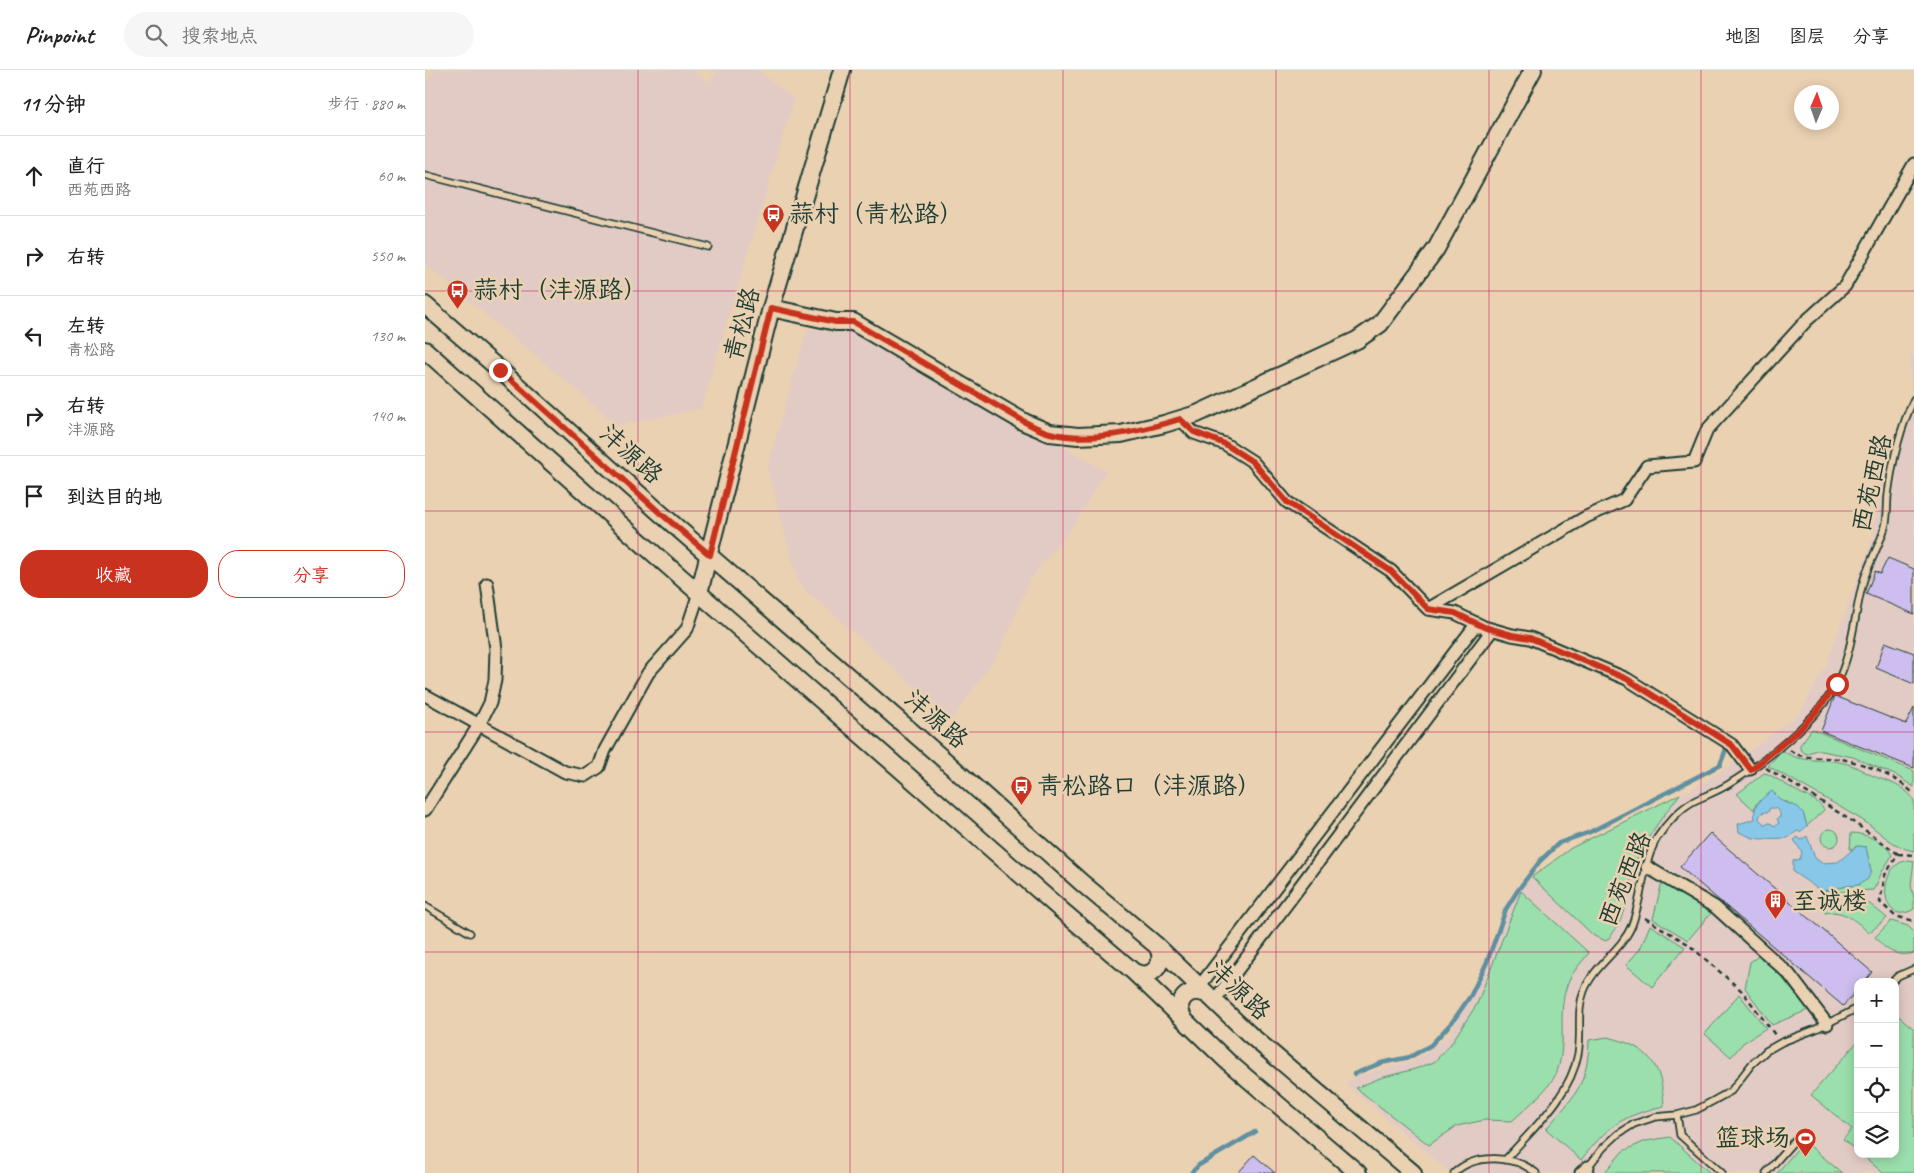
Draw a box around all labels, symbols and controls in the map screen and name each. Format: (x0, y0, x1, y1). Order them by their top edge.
search box (124, 12, 474, 57)
text: Pinpoint (25, 20, 94, 50)
icon: search (142, 21, 170, 49)
text: 搜索地点 (182, 24, 258, 48)
text: 地图 (1725, 25, 1761, 47)
text: 图层 (1789, 25, 1825, 47)
text: 分享 (1853, 25, 1889, 47)
north arrow (1794, 85, 1839, 130)
text: 11 分钟 (20, 91, 86, 117)
text: 步行 · 880 m (328, 94, 405, 114)
text: 直行 (67, 154, 105, 178)
icon: ahead (20, 162, 48, 190)
text: 60 m (378, 166, 405, 186)
text: 西苑西路 (67, 180, 131, 200)
place label: 蒜村（青松路） (789, 198, 964, 230)
bus stop icon: 蒜村（青松路） (761, 202, 785, 233)
icon: right (20, 242, 48, 270)
text: 右转 (67, 245, 105, 269)
text: 550 m (371, 246, 405, 266)
place label: 蒜村（沣源路） (473, 274, 648, 306)
bus stop icon: 蒜村（沣源路） (445, 278, 469, 309)
street label: 青松路 (717, 284, 767, 364)
text: 左转 (67, 314, 105, 338)
icon: left (20, 322, 48, 350)
text: 130 m (371, 326, 405, 346)
text: 青松路 (67, 340, 115, 360)
route end (489, 359, 512, 382)
text: 右转 (67, 394, 105, 418)
icon: right (20, 402, 48, 430)
text: 140 m (371, 406, 405, 426)
street label: 沣源路 (592, 417, 670, 491)
text: 沣源路 (67, 420, 115, 440)
street label: 西苑西路 (1845, 431, 1899, 535)
icon: arrive (20, 482, 48, 510)
text: 到达目的地 (67, 485, 162, 509)
button: 收藏 (20, 550, 208, 598)
button: 分享 (218, 550, 405, 598)
route start (1826, 673, 1849, 696)
street label: 沣源路 (897, 682, 975, 756)
place label: 青松路口（沣源路） (1037, 770, 1262, 802)
bus stop icon: 青松路口（沣源路） (1009, 774, 1033, 805)
street label: 西苑西路 (1591, 827, 1659, 931)
place label: 至诚楼 (1792, 885, 1867, 917)
building icon: 至诚楼 (1764, 889, 1788, 920)
street label: 沣源路 (1201, 953, 1277, 1027)
map controls (1854, 978, 1899, 1158)
button: + (1854, 978, 1899, 1023)
button: − (1854, 1023, 1899, 1068)
button: locate (1854, 1068, 1899, 1113)
button: layers (1854, 1113, 1899, 1158)
place label: 篮球场 (1715, 1122, 1790, 1154)
sports icon: 篮球场 (1794, 1126, 1818, 1157)

